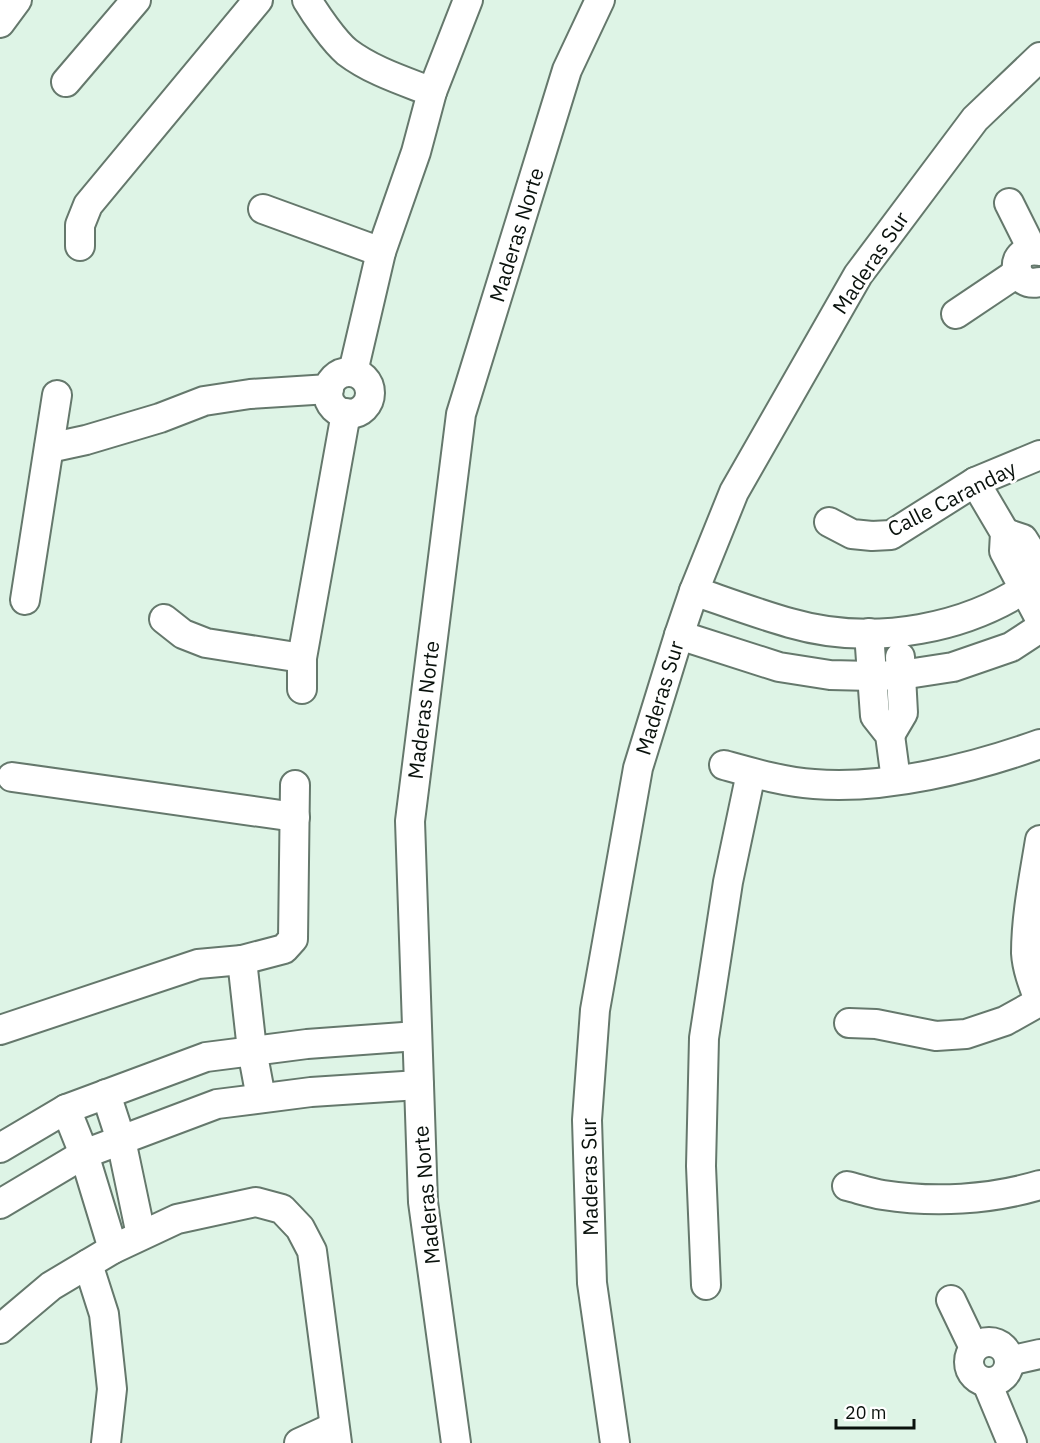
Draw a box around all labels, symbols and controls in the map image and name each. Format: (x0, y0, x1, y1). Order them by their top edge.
street label: Maderas Norte (482, 164, 550, 305)
street label: Maderas Sur (826, 206, 915, 319)
street label: Calle Caranday (882, 453, 1021, 543)
street label: Maderas Sur (628, 637, 690, 758)
street label: Maderas Norte (401, 639, 445, 781)
street label: Maderas Sur (574, 1118, 604, 1236)
street label: Maderas Norte (406, 1125, 446, 1266)
scale bar (836, 1392, 914, 1430)
text: 20 m (845, 1401, 887, 1424)

